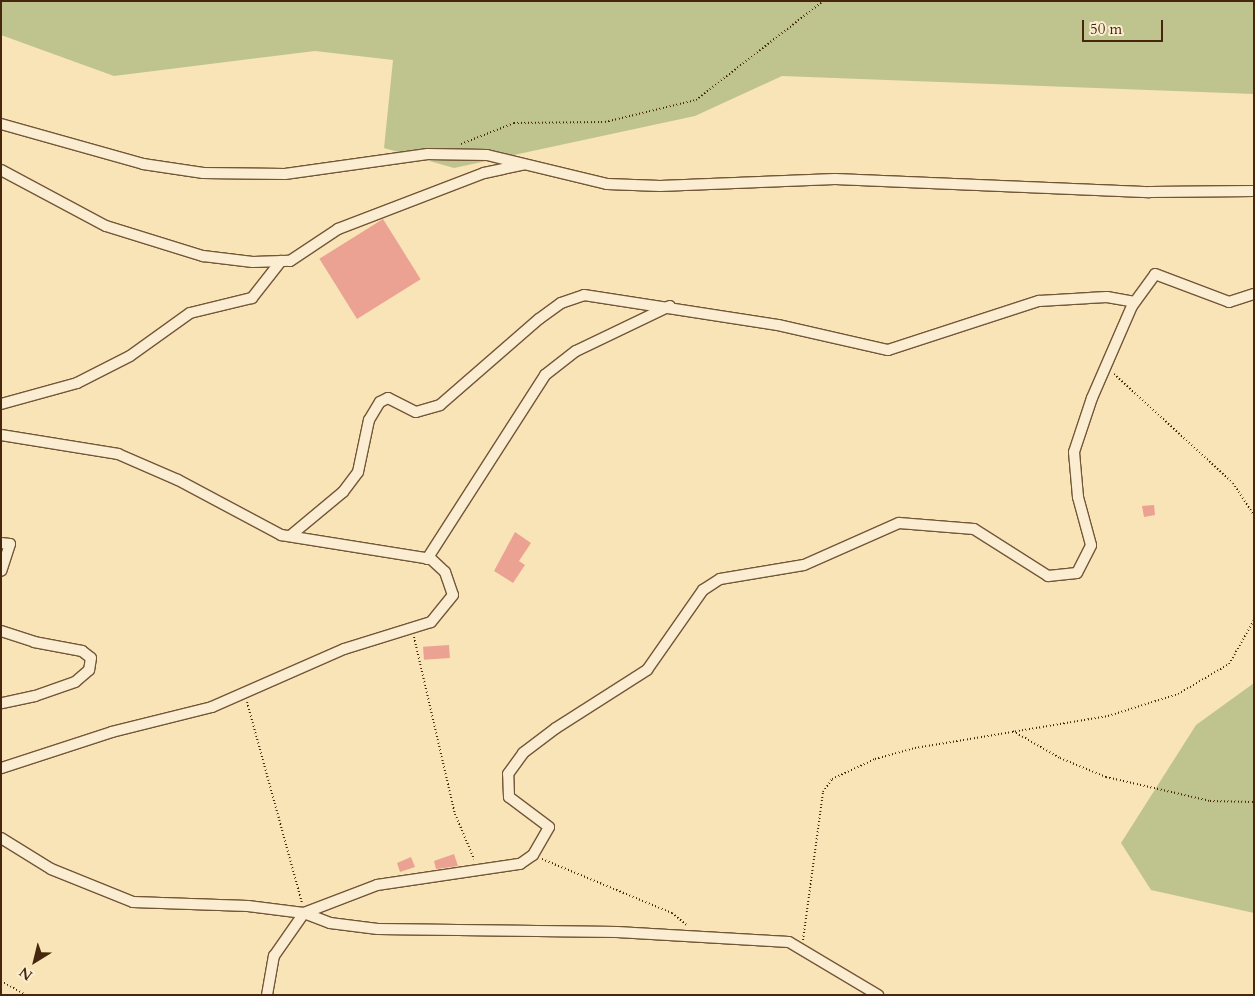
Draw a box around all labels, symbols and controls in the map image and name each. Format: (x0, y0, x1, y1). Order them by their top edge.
scale bar (1085, 10, 1166, 42)
text: 50 m (1090, 19, 1122, 39)
north arrow (10, 936, 60, 986)
text: N (15, 962, 36, 985)

